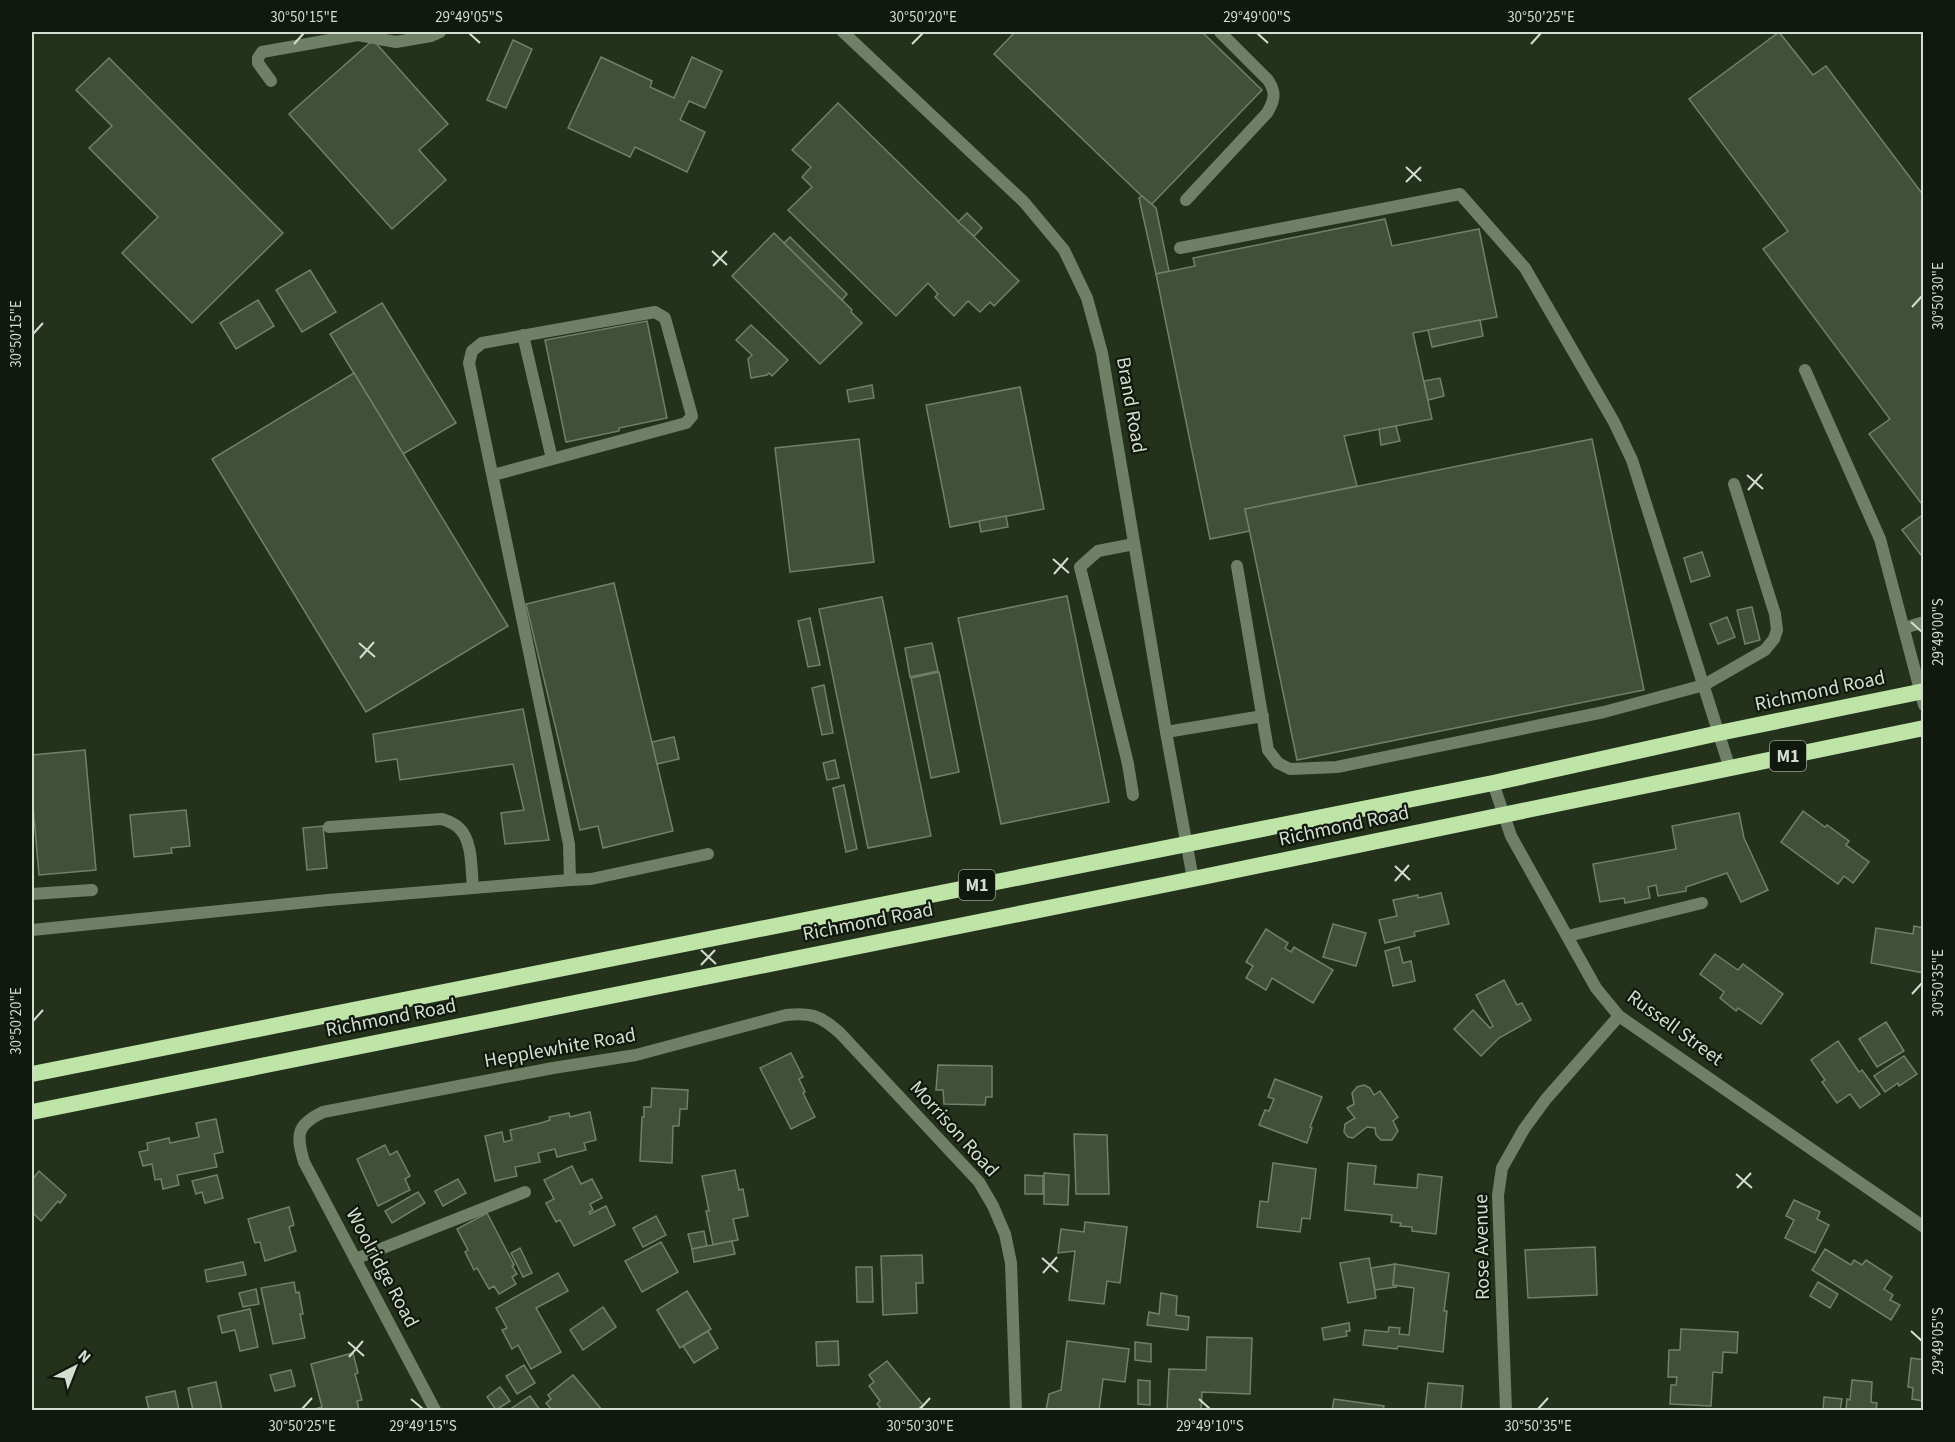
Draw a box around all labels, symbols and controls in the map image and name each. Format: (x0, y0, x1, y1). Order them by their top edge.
text: 30°50'15"E (270, 7, 338, 28)
text: 29°49'05"S (435, 7, 503, 28)
text: 30°50'20"E (889, 7, 957, 28)
text: 29°49'00"S (1223, 7, 1291, 28)
text: 30°50'25"E (1507, 7, 1575, 28)
text: 30°50'30"E (1928, 262, 1949, 330)
text: 30°50'15"E (6, 300, 27, 368)
street label: Brand Road (1109, 355, 1153, 455)
text: 29°49'00"S (1928, 598, 1949, 666)
street label: Richmond Road (1752, 664, 1888, 718)
road number: M1 (1770, 741, 1806, 771)
street label: Richmond Road (1276, 799, 1412, 853)
road number: M1 (959, 870, 995, 900)
street label: Richmond Road (800, 896, 936, 948)
text: 30°50'35"E (1928, 949, 1949, 1017)
street label: Russell Street (1621, 983, 1729, 1073)
text: 30°50'20"E (6, 987, 27, 1055)
street label: Richmond Road (323, 992, 459, 1044)
street label: Hepplewhite Road (482, 1021, 638, 1075)
street label: Morrison Road (903, 1075, 1005, 1183)
street label: Rose Avenue (1467, 1194, 1497, 1300)
street label: Woolridge Road (339, 1203, 425, 1333)
text: 29°49'05"S (1928, 1307, 1949, 1375)
north arrow (45, 1337, 105, 1397)
text: N (73, 1345, 96, 1368)
text: 30°50'25"E (268, 1416, 336, 1437)
text: 29°49'15"S (389, 1416, 457, 1437)
text: 30°50'30"E (886, 1416, 954, 1437)
text: 29°49'10"S (1176, 1416, 1244, 1437)
text: 30°50'35"E (1504, 1416, 1572, 1437)

